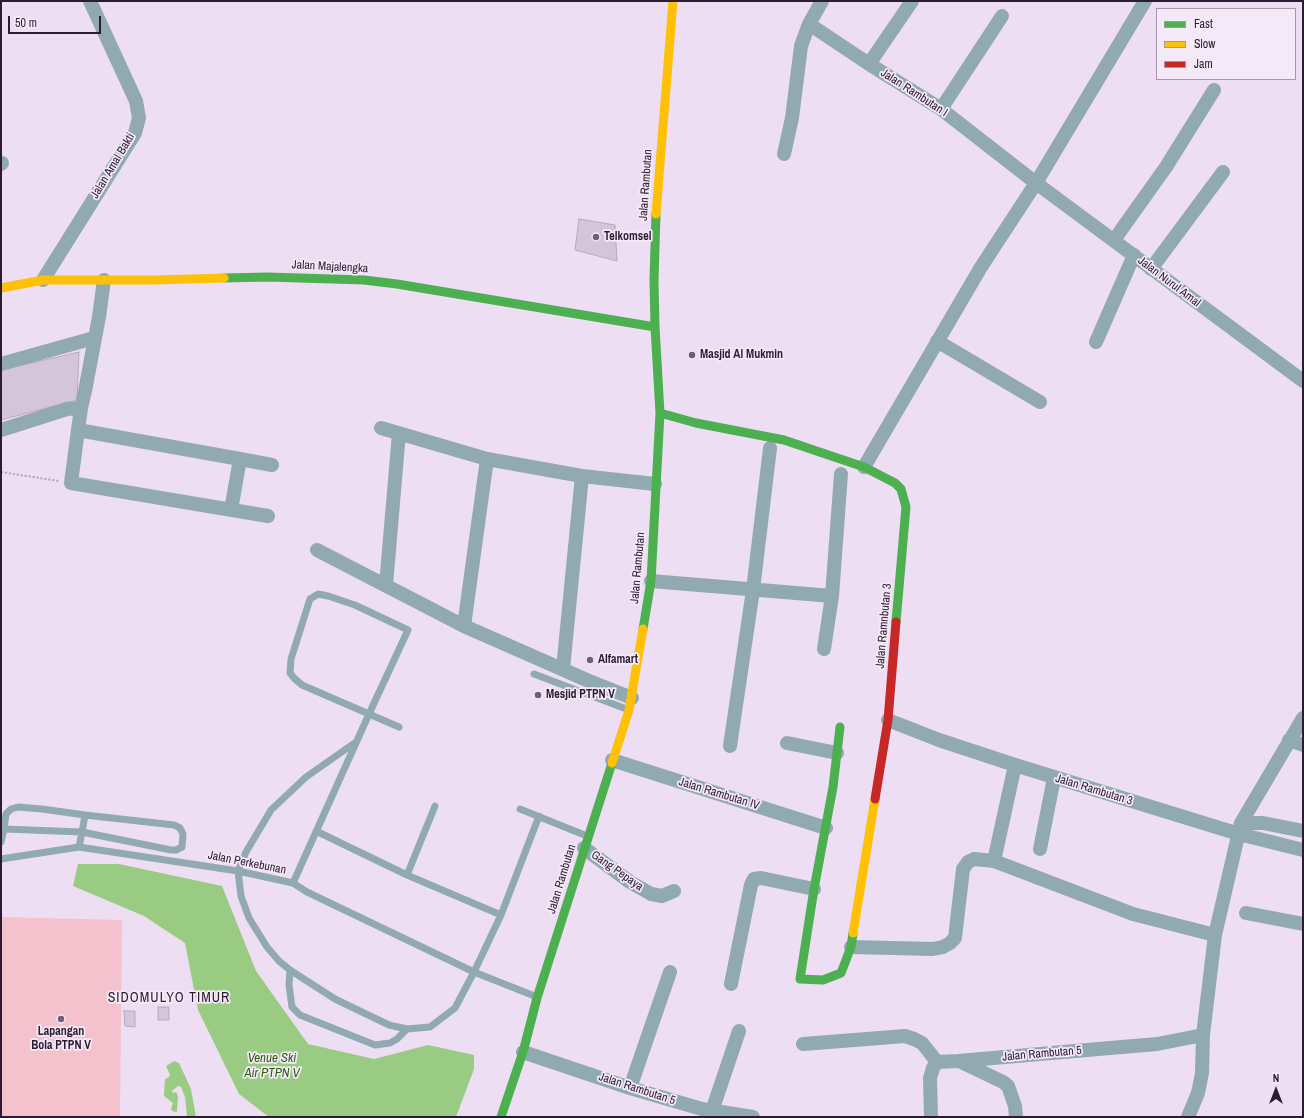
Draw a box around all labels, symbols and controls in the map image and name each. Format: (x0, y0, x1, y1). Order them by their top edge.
scale bar (10, 8, 103, 34)
legend (1156, 8, 1296, 80)
text: 50 m (15, 15, 37, 31)
text: Fast (1194, 16, 1213, 32)
text: Slow (1194, 36, 1215, 52)
text: Jam (1194, 56, 1213, 72)
street label: Jalan Rambutan I (878, 66, 950, 120)
street label: Jalan Amal Bakti (88, 131, 138, 201)
street label: Jalan Rambutan (636, 149, 656, 221)
place label: Telkomsel (604, 230, 651, 244)
marker: Telkomsel (591, 232, 601, 242)
street label: Jalan Nurul Amal (1135, 254, 1203, 310)
street label: Jalan Majalengka (291, 258, 369, 276)
place label: Masjid Al Mukmin (700, 348, 783, 362)
marker: Masjid Al Mukmin (687, 350, 697, 360)
street label: Jalan Rambutan (628, 532, 648, 604)
street label: Jalan Ramnbutan 3 (873, 583, 895, 669)
place label: Alfamart (598, 653, 638, 667)
marker: Alfamart (585, 655, 595, 665)
place label: Mesjid PTPN V (546, 688, 615, 702)
marker: Mesjid PTPN V (533, 690, 543, 700)
street label: Jalan Rambutan 3 (1054, 771, 1134, 809)
street label: Jalan Rambutan IV (677, 775, 761, 813)
street label: Jalan Rambutan (545, 843, 579, 915)
street label: Jalan Perkebunan (207, 848, 287, 878)
street label: Gang Pepaya (588, 848, 646, 894)
district label: SIDOMULYO TIMUR (108, 990, 230, 1006)
marker: Lapangan Bola PTPN V (56, 1014, 66, 1024)
place label: Lapangan Bola PTPN V (31, 1025, 91, 1053)
street label: Jalan Rambutan 5 (1002, 1043, 1082, 1065)
water label: Venue Ski Air PTPN V (244, 1051, 300, 1082)
street label: Jalan Rambutan 5 (597, 1070, 677, 1108)
north arrow (1256, 1070, 1296, 1110)
text: N (1273, 1071, 1279, 1085)

